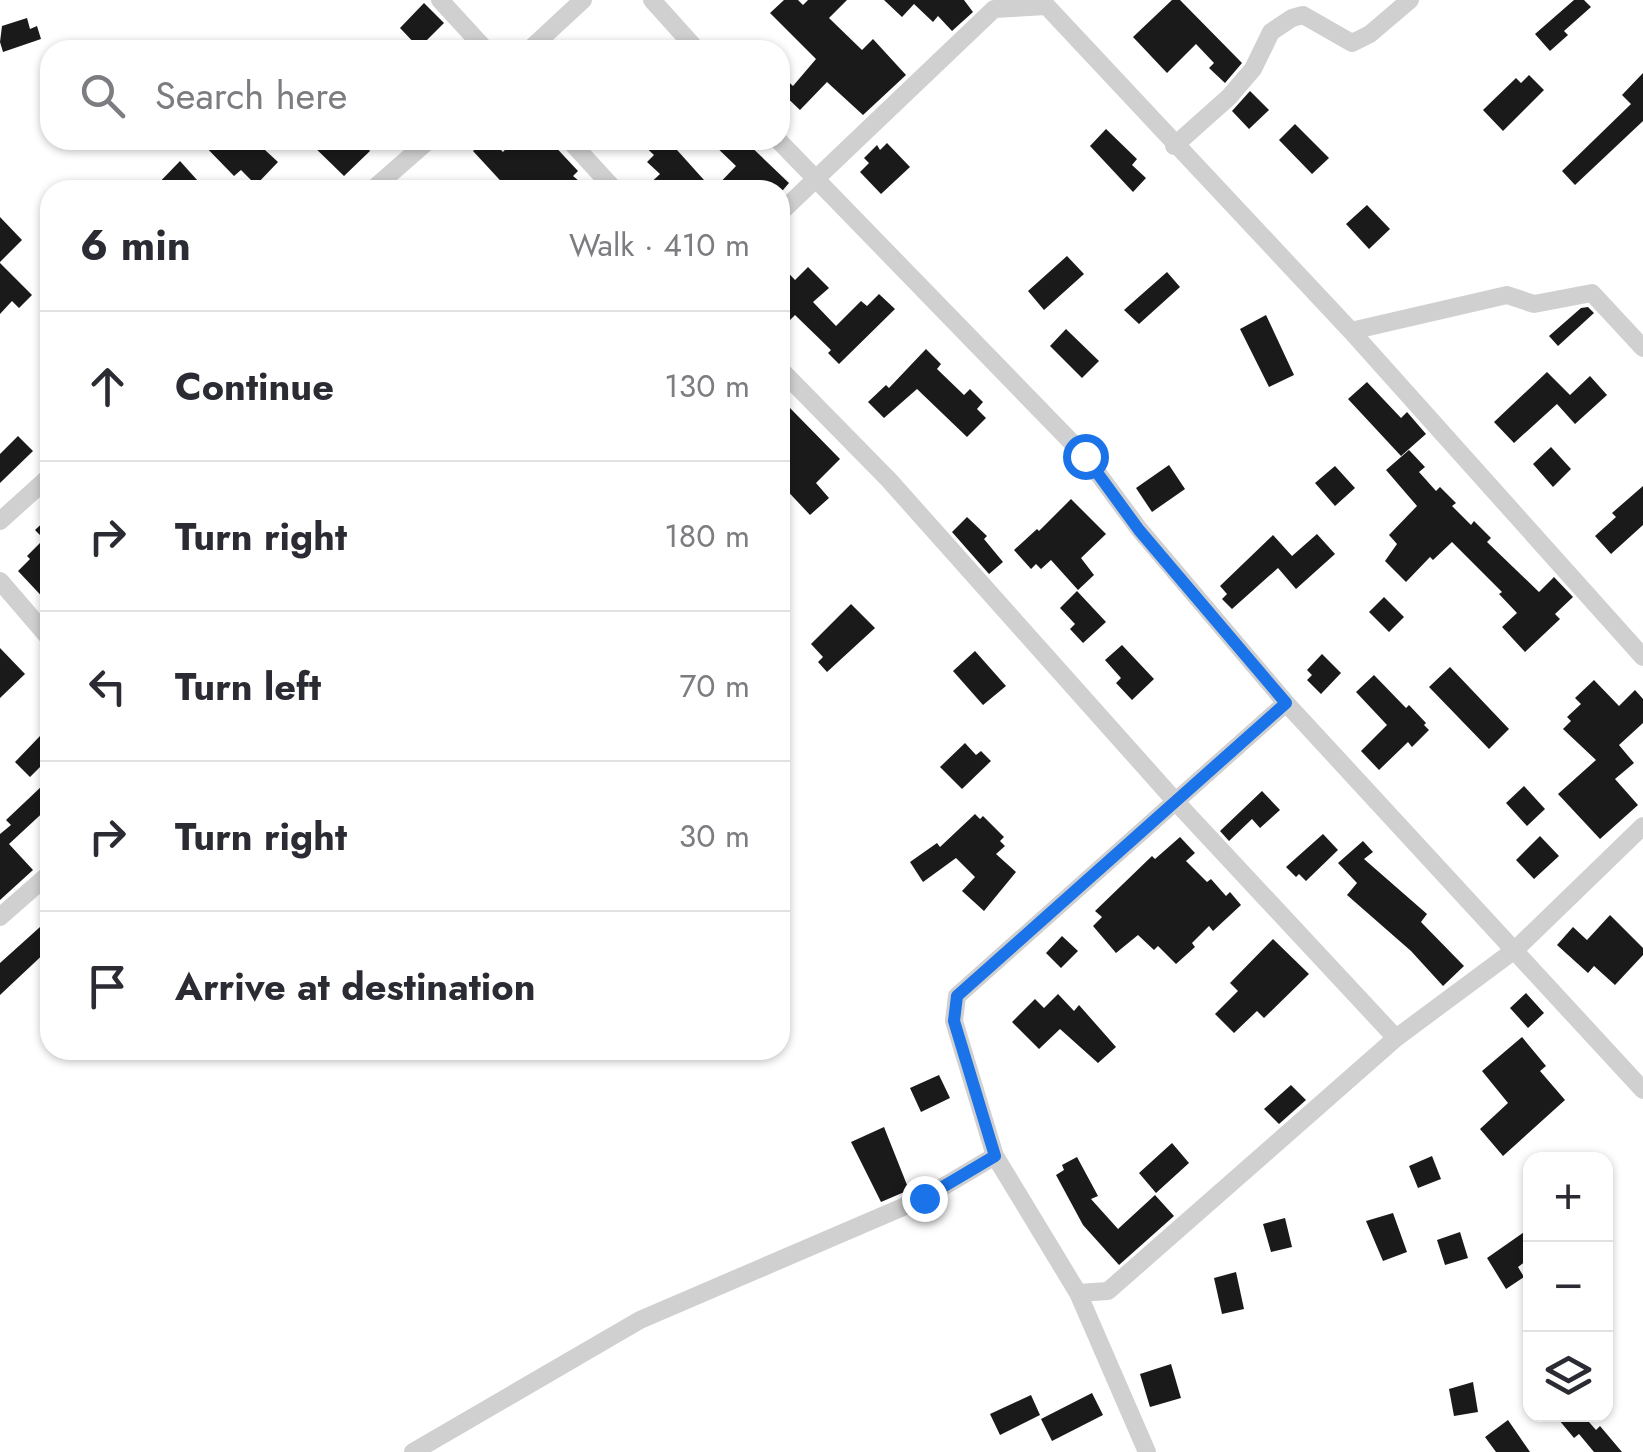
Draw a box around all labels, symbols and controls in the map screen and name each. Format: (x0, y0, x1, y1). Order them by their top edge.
search box (40, 40, 790, 150)
icon: search (75, 68, 130, 123)
text: Search here (155, 68, 347, 123)
text: 6 min (80, 215, 191, 276)
text: Walk · 410 m (569, 222, 750, 268)
icon: ahead (80, 359, 135, 414)
text: Continue (175, 359, 334, 414)
text: 130 m (664, 363, 750, 409)
route start (1063, 434, 1109, 480)
icon: right (80, 509, 135, 564)
text: Turn right (175, 509, 347, 564)
text: 180 m (664, 513, 750, 559)
icon: left (80, 659, 135, 714)
text: Turn left (175, 659, 321, 714)
text: 70 m (679, 663, 750, 709)
icon: right (80, 809, 135, 864)
text: Turn right (175, 809, 347, 864)
text: 30 m (679, 813, 750, 859)
icon: arrive (80, 959, 135, 1014)
text: Arrive at destination (175, 959, 536, 1014)
map controls (1523, 1152, 1613, 1422)
button: + (1523, 1152, 1613, 1242)
route end (902, 1176, 948, 1222)
button: − (1523, 1242, 1613, 1332)
button: layers (1523, 1332, 1613, 1422)

